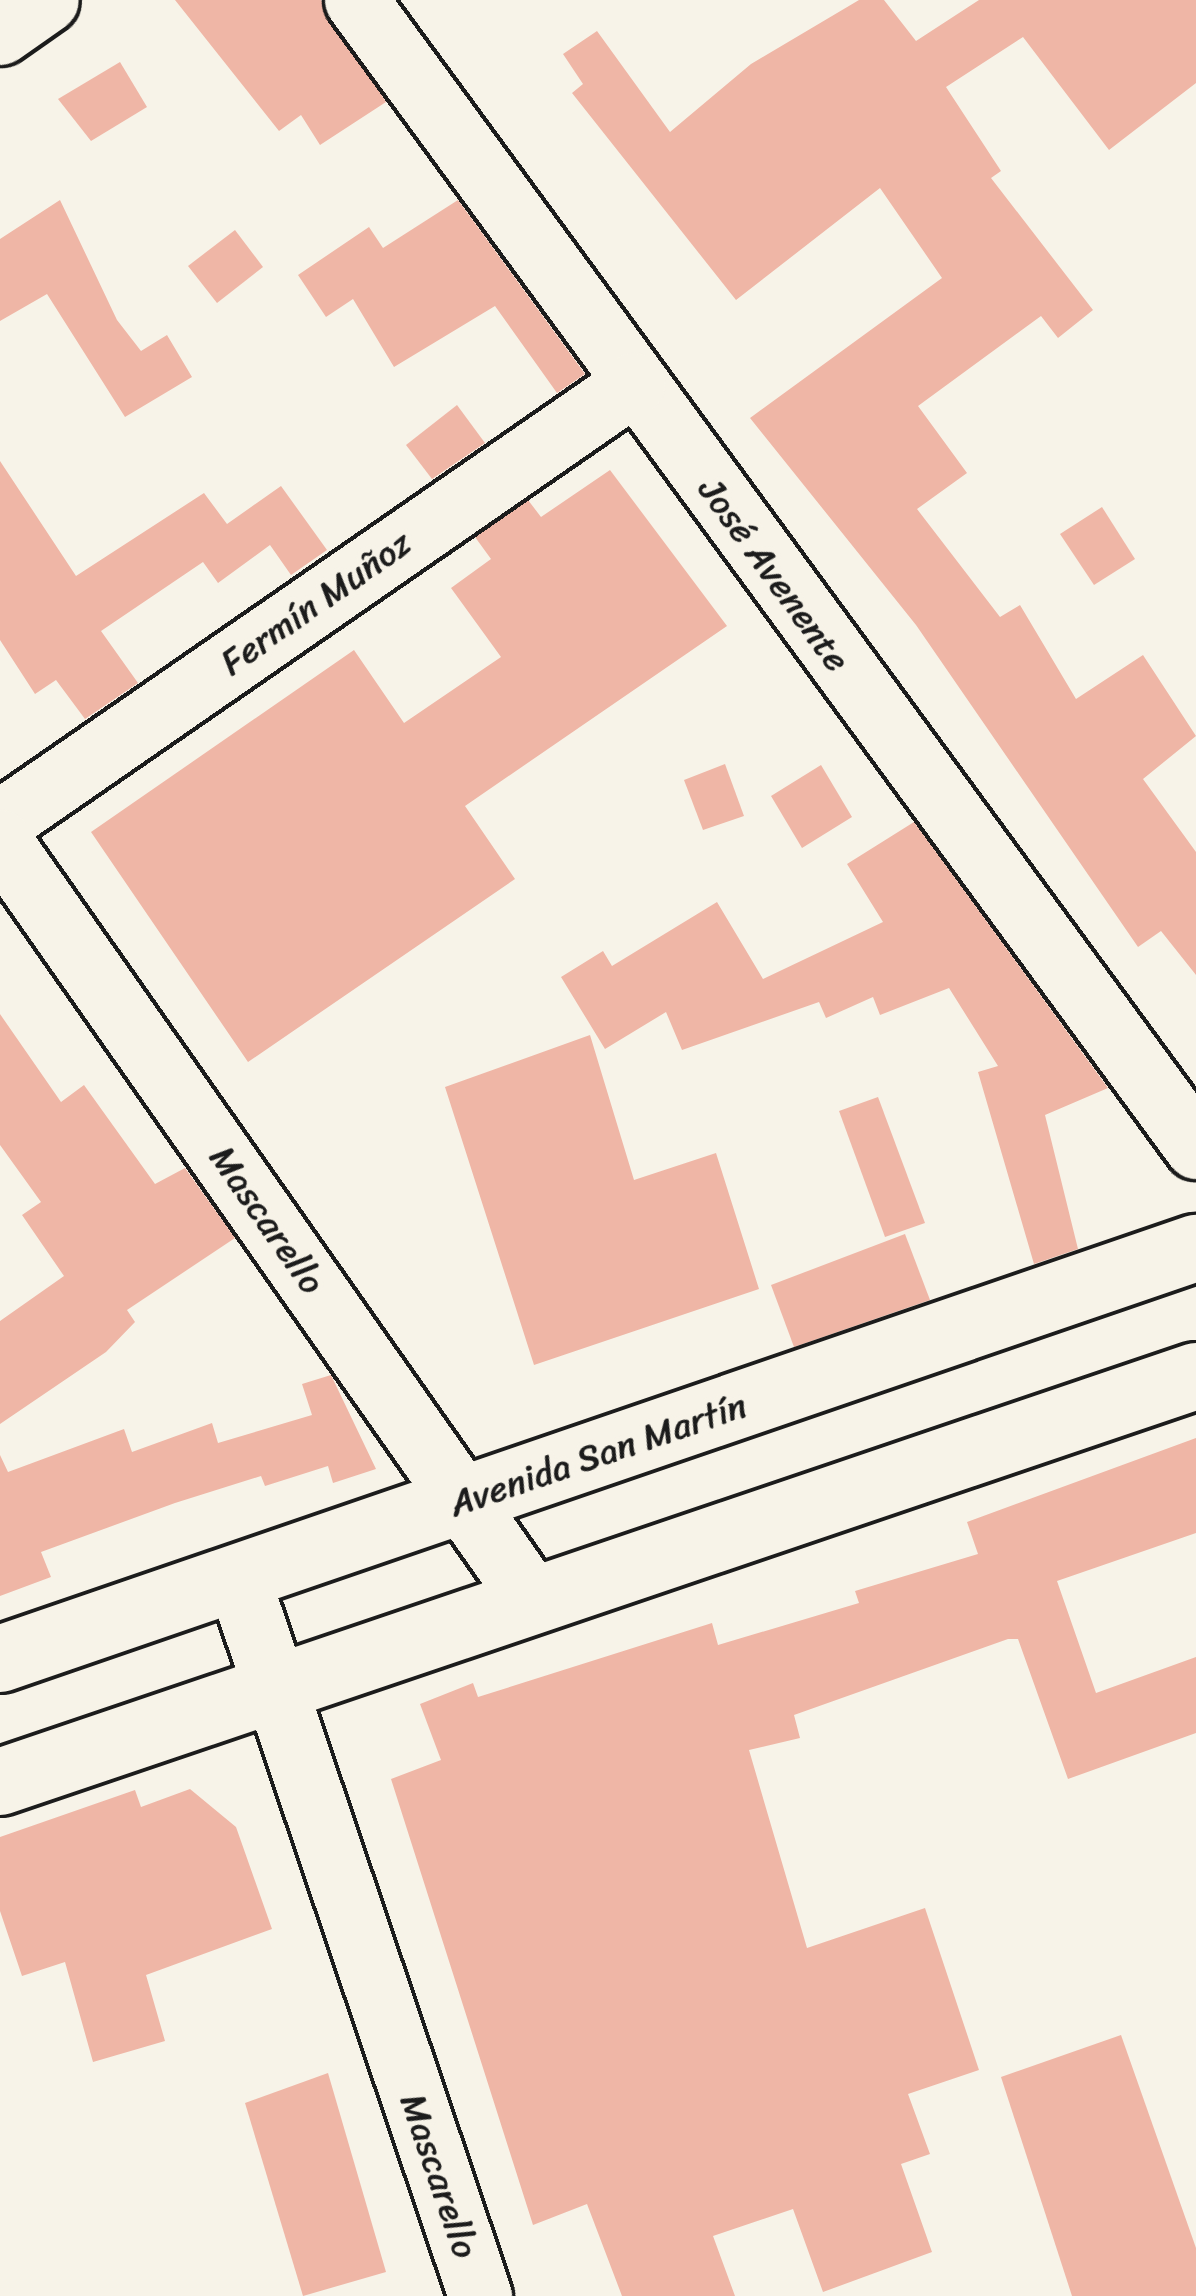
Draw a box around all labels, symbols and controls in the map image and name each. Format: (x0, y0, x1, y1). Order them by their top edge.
street label: José Avenente (689, 470, 859, 680)
street label: Fermín Muñoz (212, 521, 420, 685)
street label: Mascarello (200, 1138, 334, 1302)
street label: Avenida San Martín (444, 1384, 752, 1526)
street label: Mascarello (391, 2088, 487, 2264)

